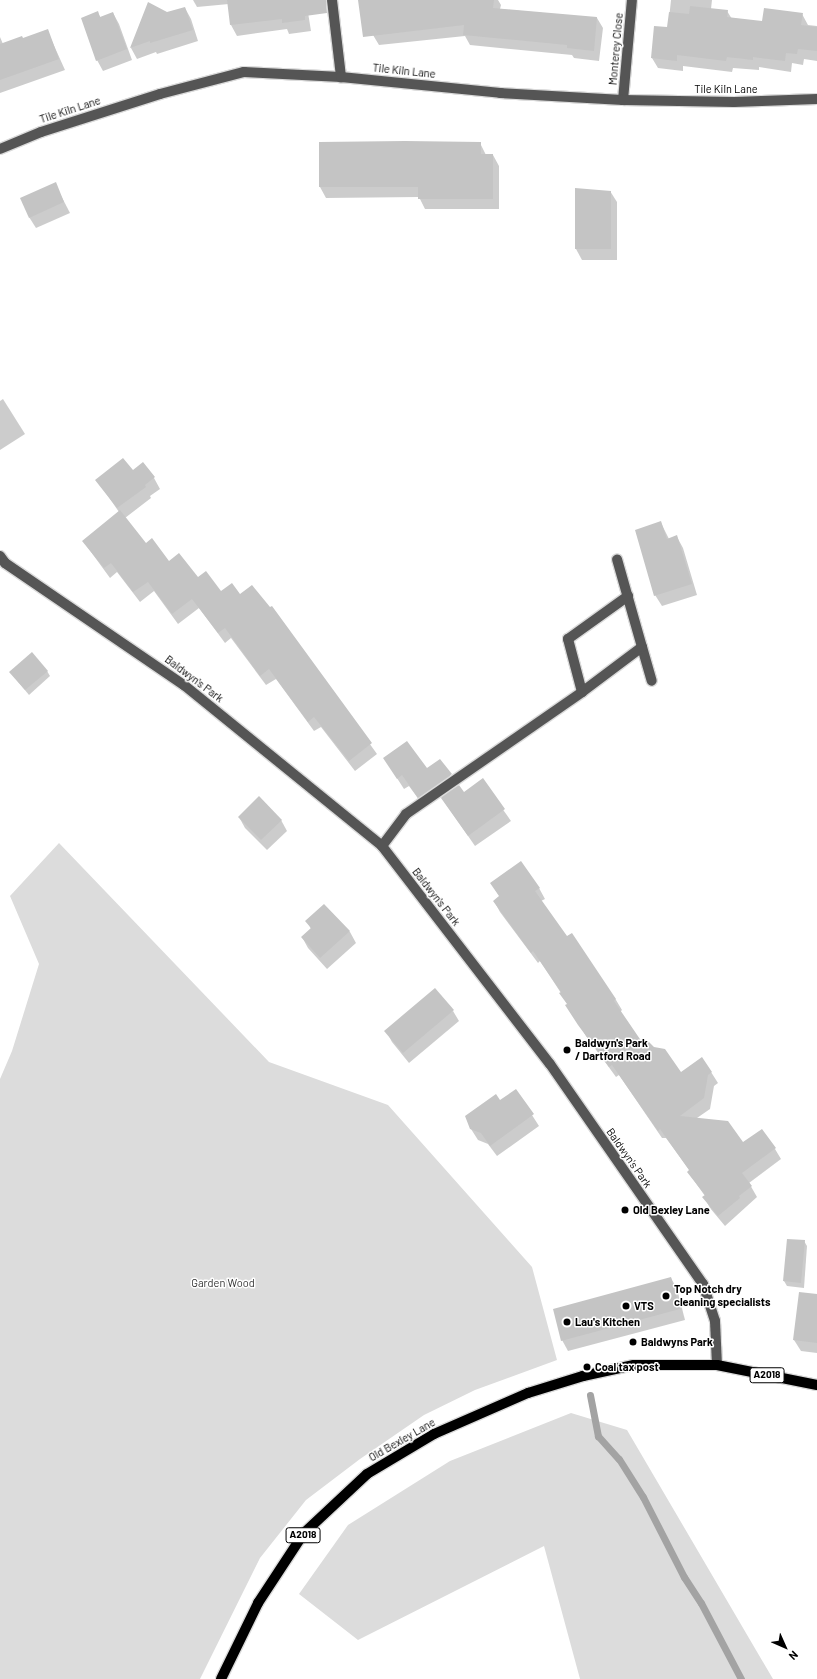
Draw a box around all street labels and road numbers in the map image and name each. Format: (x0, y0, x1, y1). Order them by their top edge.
street label: Monterey Close (606, 12, 626, 86)
street label: Tile Kiln Lane (372, 61, 436, 81)
street label: Tile Kiln Lane (694, 82, 758, 96)
street label: Tile Kiln Lane (38, 94, 102, 126)
street label: Baldwyn's Park (162, 653, 226, 705)
street label: Baldwyn's Park (409, 865, 463, 929)
street label: Baldwyn's Park (604, 1126, 654, 1190)
road number: A2018 (749, 1367, 785, 1383)
street label: Old Bexley Lane (366, 1416, 438, 1464)
road number: A2018 (285, 1527, 321, 1543)

